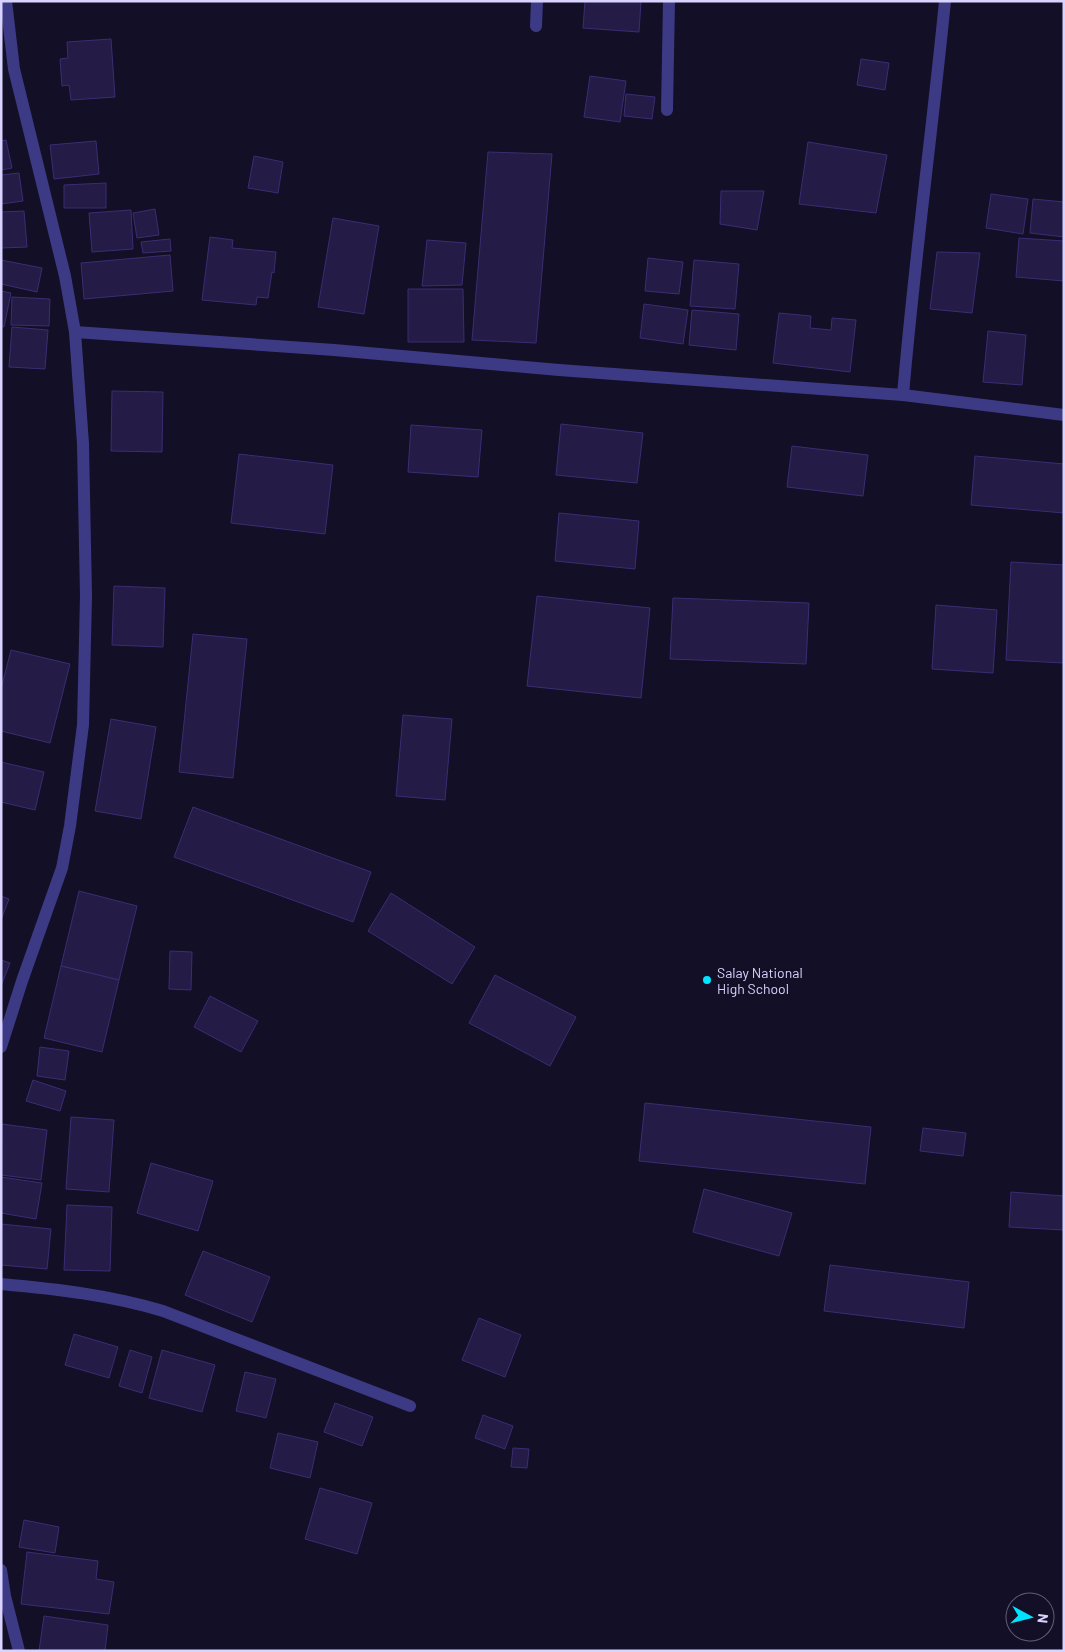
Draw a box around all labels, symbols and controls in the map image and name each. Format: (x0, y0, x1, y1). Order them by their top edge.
place label: Salay National High School (717, 964, 803, 997)
marker: Salay National High School (701, 974, 713, 986)
north arrow (1005, 1592, 1055, 1642)
text: N (1034, 1613, 1052, 1624)

